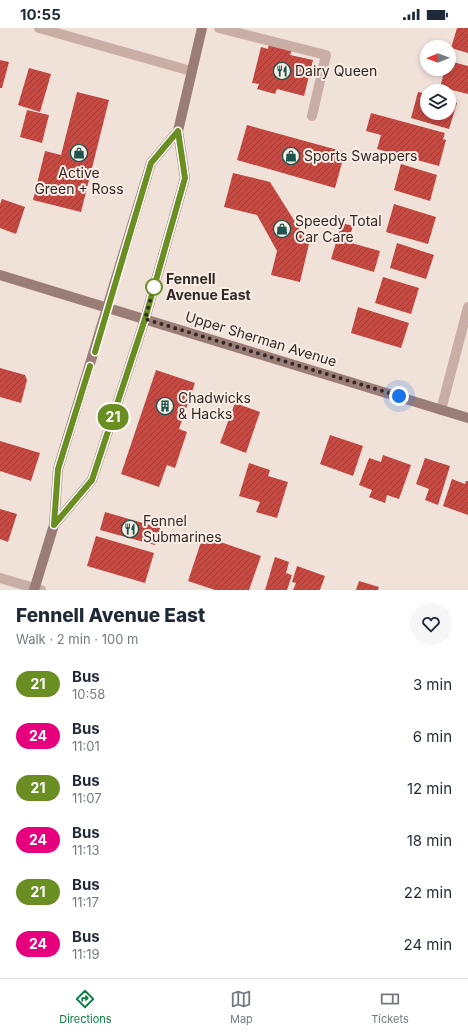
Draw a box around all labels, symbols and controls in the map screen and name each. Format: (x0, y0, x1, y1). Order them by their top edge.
text: 10:55 (20, 5, 61, 24)
north arrow (420, 40, 456, 76)
map controls (420, 40, 456, 120)
restaurant icon: Dairy Queen (272, 61, 292, 81)
place label: Dairy Queen (295, 62, 377, 79)
button: layers (420, 84, 456, 120)
shop icon: Active Green + Ross (69, 143, 89, 163)
shop icon: Sports Swappers (281, 146, 301, 166)
place label: Sports Swappers (304, 147, 417, 164)
place label: Active Green + Ross (34, 164, 124, 197)
place label: Speedy Total Car Care (295, 212, 382, 245)
shop icon: Speedy Total Car Care (272, 219, 292, 239)
place label: Fennell Avenue East (166, 270, 251, 303)
marker: Fennell Avenue East (145, 278, 163, 296)
street label: Upper Sherman Avenue (183, 307, 339, 370)
your location (389, 386, 409, 406)
place label: Chadwicks & Hacks (178, 389, 251, 422)
building icon: Chadwicks & Hacks (155, 396, 175, 416)
line badge: 21 (95, 404, 131, 430)
text: 21 (106, 408, 120, 425)
place label: Fennel Submarines (143, 512, 222, 545)
restaurant icon: Fennel Submarines (120, 519, 140, 539)
button: heart (410, 603, 452, 645)
text: Fennell Avenue East (16, 604, 205, 627)
text: Walk · 2 min · 100 m (16, 631, 138, 647)
text: Bus (72, 667, 100, 686)
text: 21 (31, 675, 45, 692)
text: 3 min (413, 675, 452, 694)
text: 10:58 (72, 686, 105, 702)
text: Bus (72, 719, 100, 738)
text: 24 (29, 727, 47, 744)
text: 6 min (413, 727, 452, 746)
text: 11:01 (72, 738, 100, 754)
text: Bus (72, 771, 100, 790)
text: 21 (31, 779, 45, 796)
text: 12 min (407, 779, 452, 798)
text: 11:07 (72, 790, 102, 806)
text: Bus (72, 823, 100, 842)
text: 24 (29, 831, 47, 848)
text: 18 min (407, 831, 452, 850)
text: 11:13 (72, 842, 100, 858)
text: Bus (72, 875, 100, 894)
text: 21 (31, 883, 45, 900)
text: 22 min (404, 883, 452, 902)
text: 11:17 (72, 894, 99, 910)
text: Bus (72, 927, 100, 946)
text: 24 (29, 935, 47, 952)
text: 24 min (404, 935, 452, 954)
text: 11:19 (72, 946, 100, 962)
tab: Directions (59, 988, 112, 1026)
tab: Map (230, 988, 253, 1026)
tab: Tickets (371, 988, 409, 1026)

